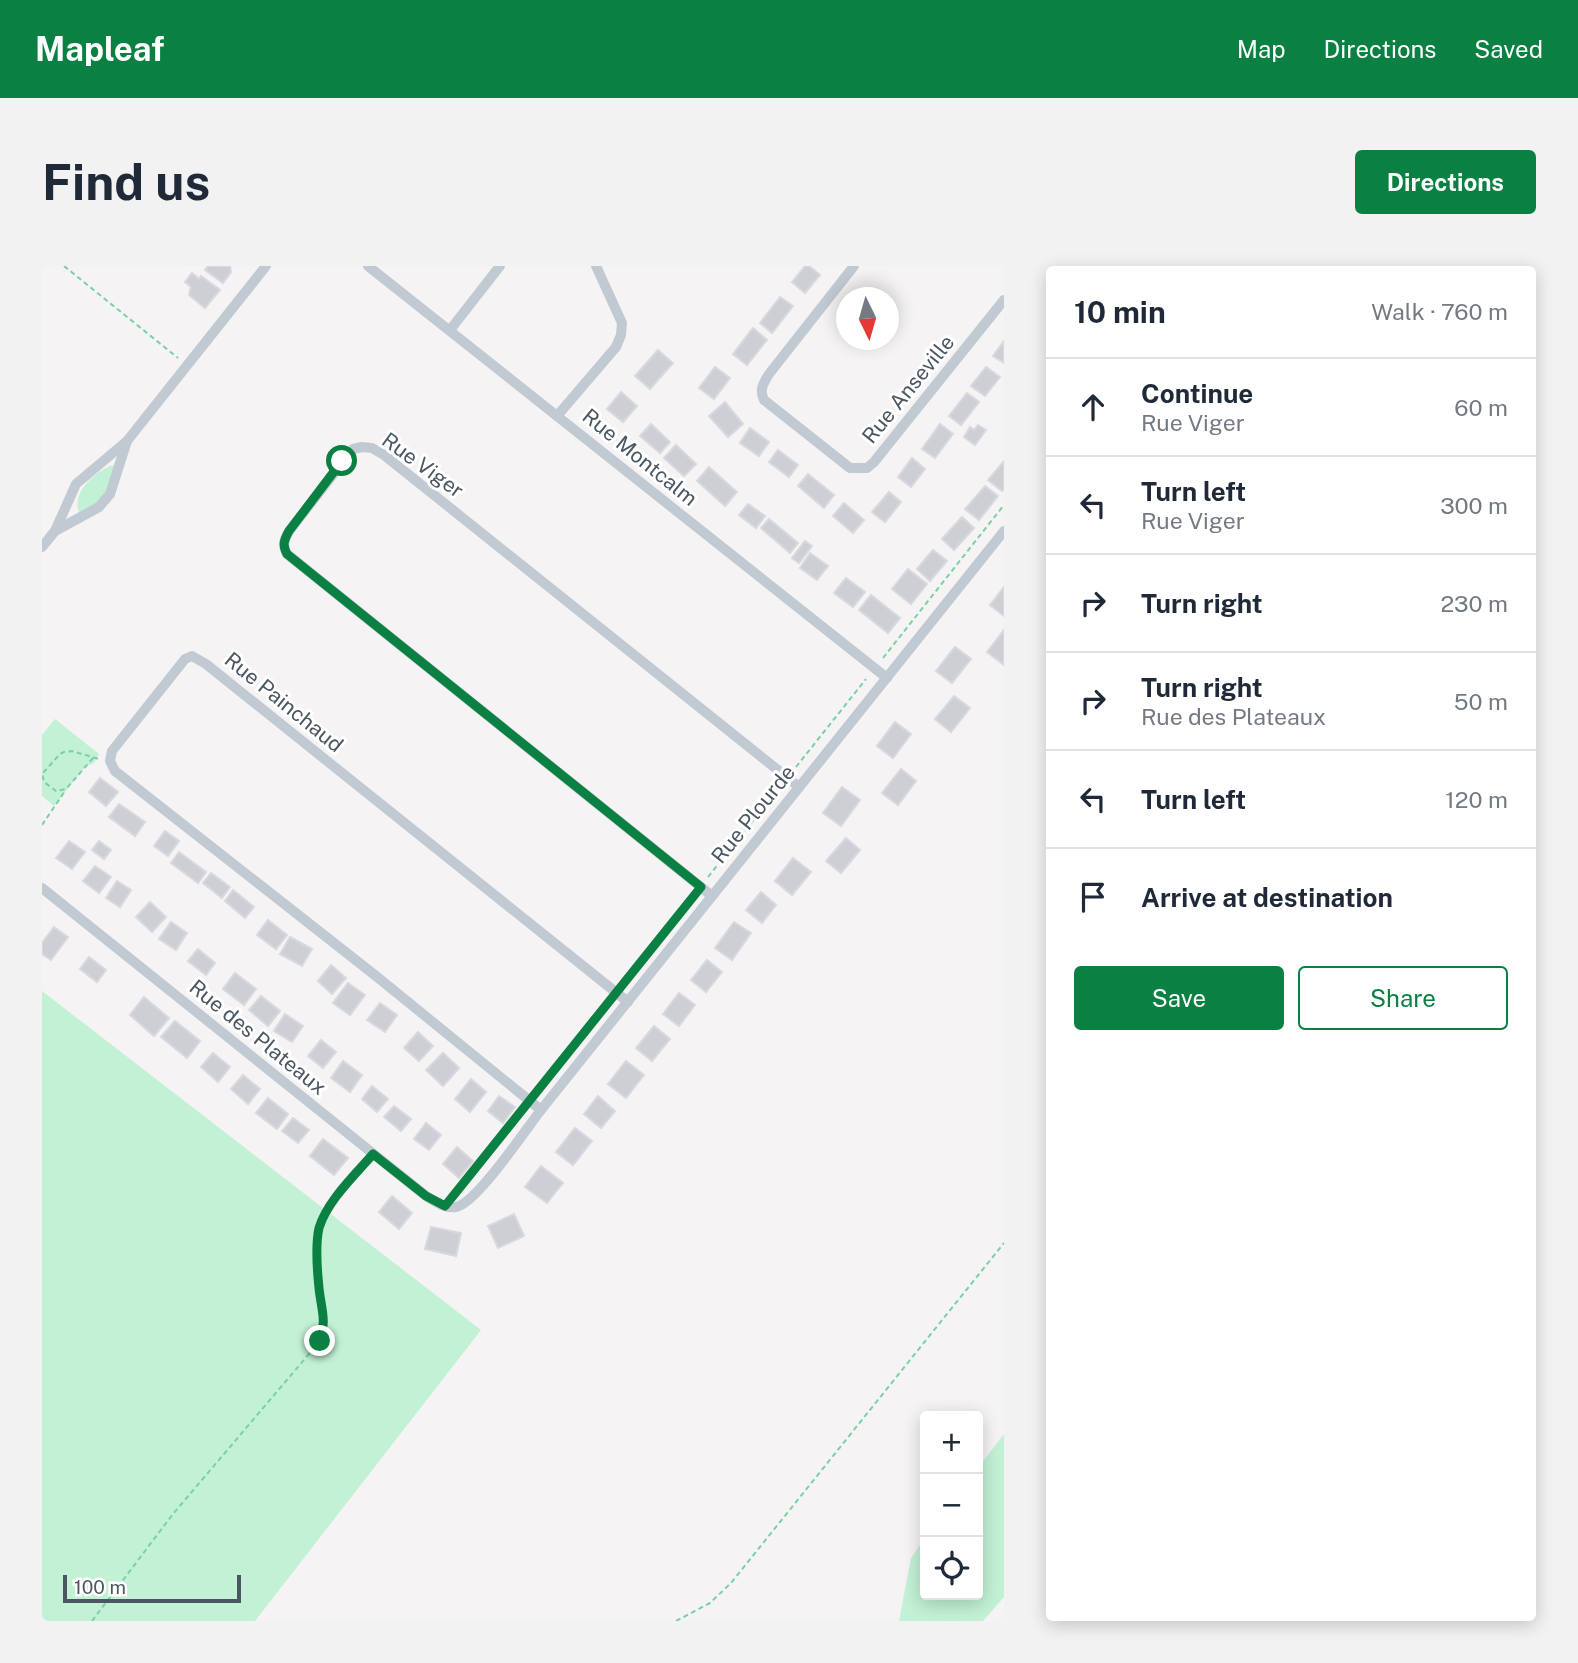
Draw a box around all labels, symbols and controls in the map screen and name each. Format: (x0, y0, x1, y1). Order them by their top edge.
text: Mapleaf (35, 30, 164, 68)
text: Map (1237, 35, 1286, 63)
text: Directions (1324, 35, 1436, 63)
text: Saved (1474, 35, 1543, 63)
button: Directions (1355, 150, 1536, 214)
text: Find us (42, 153, 210, 211)
north arrow (836, 287, 899, 350)
text: 10 min (1074, 294, 1166, 330)
text: Walk · 760 m (1371, 298, 1508, 325)
street label: Rue Anseville (857, 330, 959, 448)
text: Continue (1141, 378, 1253, 409)
icon: ahead (1074, 388, 1112, 426)
text: 60 m (1454, 394, 1508, 421)
street label: Rue Montcalm (578, 403, 702, 511)
text: Rue Viger (1141, 409, 1245, 436)
street label: Rue Viger (377, 427, 469, 503)
route start (326, 445, 357, 476)
text: Turn left (1141, 476, 1246, 507)
icon: left (1074, 486, 1112, 524)
text: 300 m (1440, 492, 1508, 519)
text: Rue Viger (1141, 507, 1245, 534)
icon: right (1074, 584, 1112, 622)
text: Turn right (1141, 588, 1263, 619)
text: 230 m (1440, 590, 1508, 617)
street label: Rue Painchaud (220, 647, 348, 757)
text: Turn right (1141, 672, 1263, 703)
icon: right (1074, 682, 1112, 720)
text: 50 m (1454, 688, 1508, 715)
text: Rue des Plateaux (1141, 703, 1326, 730)
street label: Rue Plourde (706, 760, 800, 868)
icon: left (1074, 780, 1112, 818)
text: Turn left (1141, 784, 1246, 815)
text: 120 m (1445, 786, 1508, 813)
icon: arrive (1074, 878, 1112, 916)
text: Arrive at destination (1141, 882, 1393, 913)
button: Save (1074, 966, 1284, 1030)
button: Share (1298, 966, 1508, 1030)
street label: Rue des Plateaux (184, 974, 332, 1100)
route end (304, 1325, 335, 1356)
map controls (920, 1411, 983, 1600)
button: + (920, 1411, 983, 1474)
button: − (920, 1474, 983, 1537)
button: locate (920, 1537, 983, 1600)
scale bar (63, 1572, 242, 1604)
text: 100 m (74, 1576, 126, 1598)

